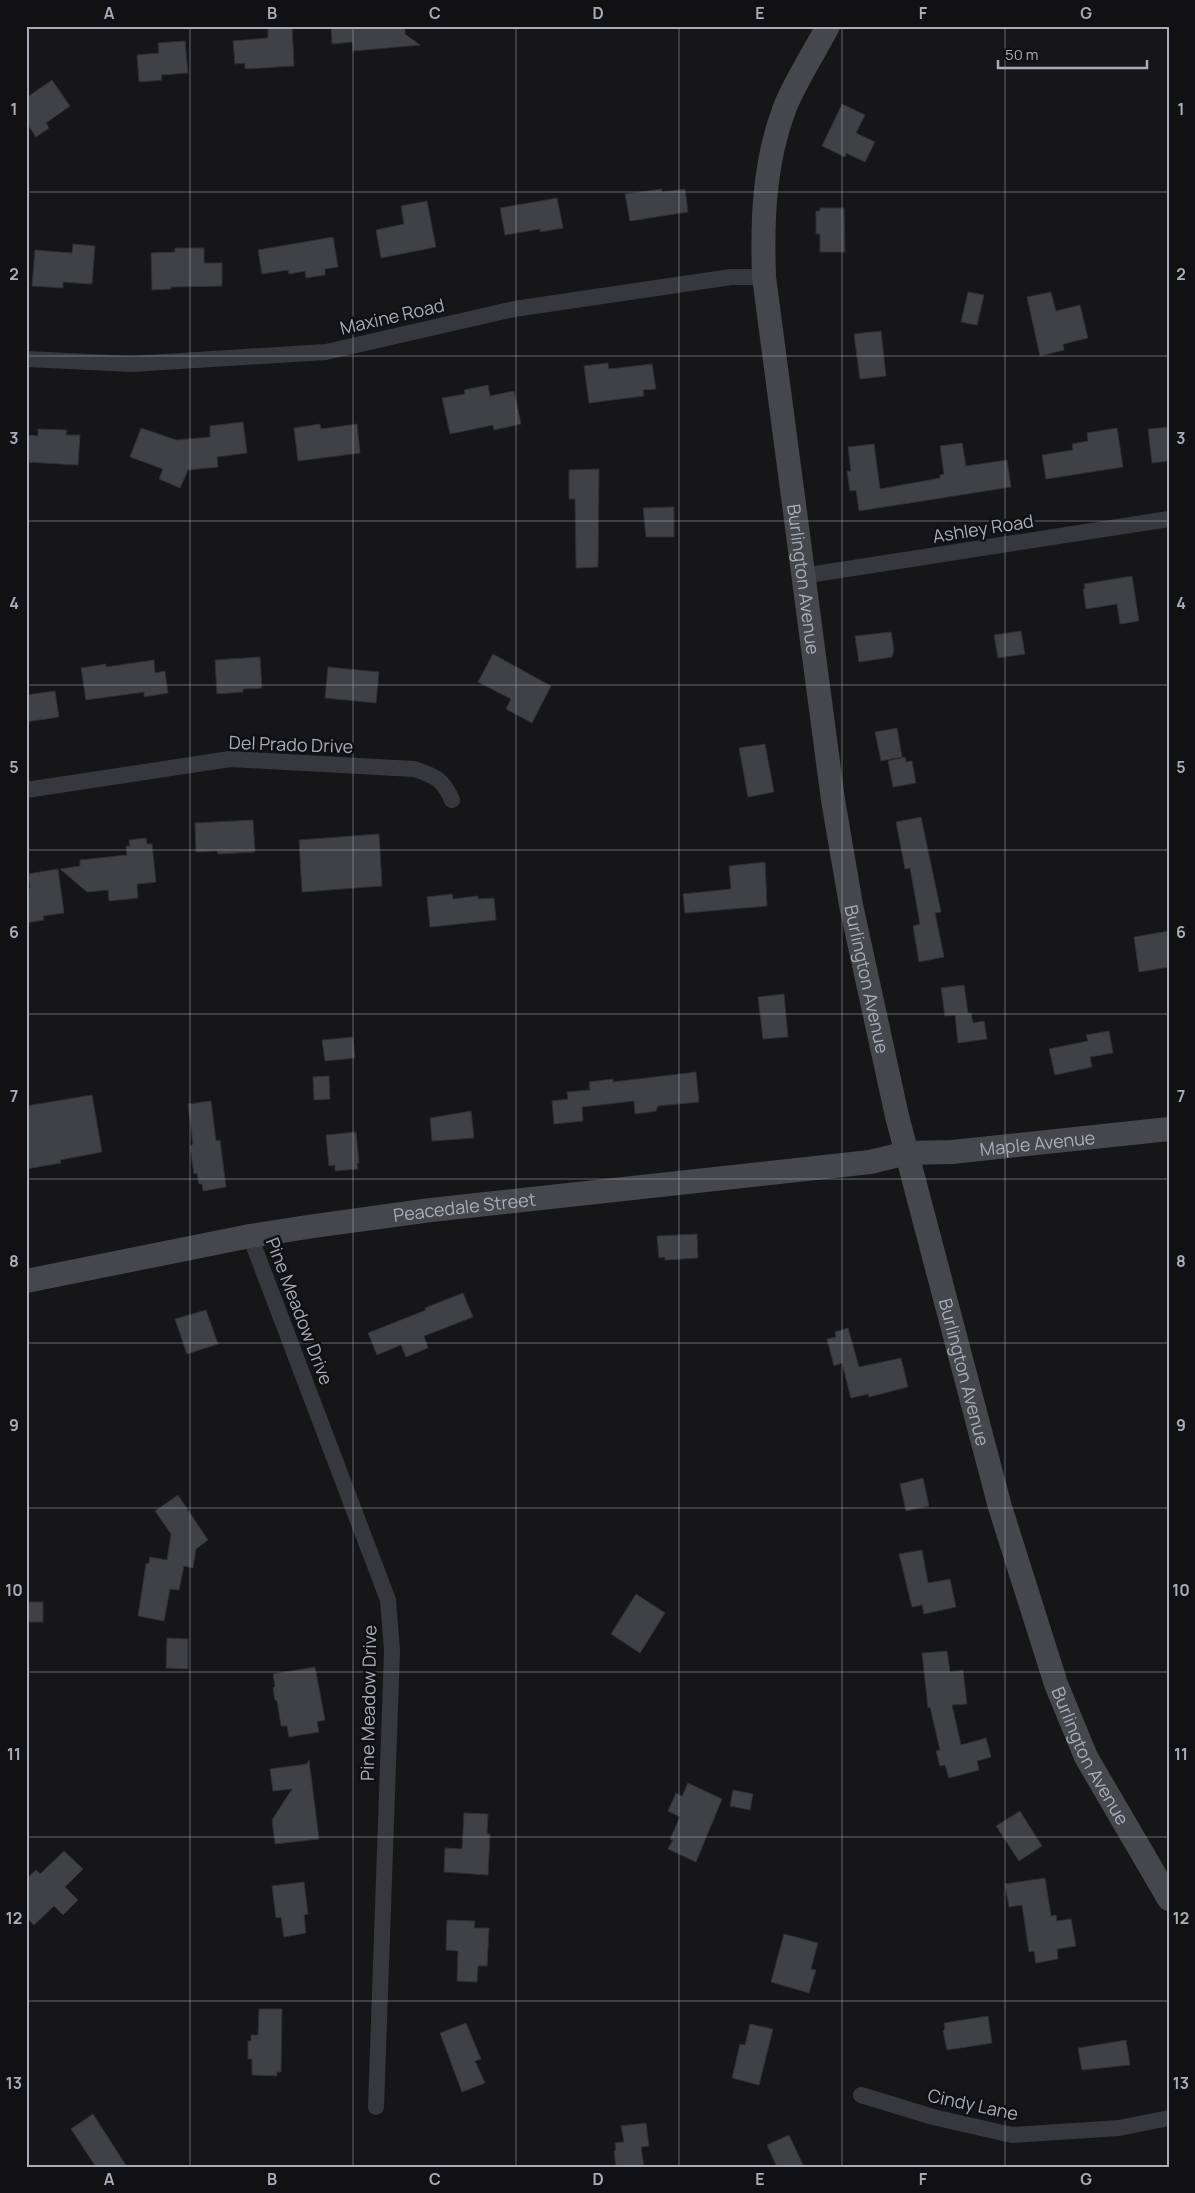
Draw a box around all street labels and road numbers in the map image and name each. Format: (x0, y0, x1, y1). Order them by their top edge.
street label: Maxine Road (338, 292, 446, 340)
street label: Burlington Avenue (782, 502, 826, 656)
street label: Ashley Road (931, 508, 1035, 548)
street label: Del Prado Drive (228, 730, 354, 758)
street label: Burlington Avenue (839, 902, 895, 1056)
street label: Maple Avenue (979, 1125, 1096, 1161)
street label: Peacedale Street (392, 1187, 537, 1227)
street label: Pine Meadow Drive (261, 1234, 339, 1388)
street label: Burlington Avenue (934, 1296, 995, 1448)
street label: Pine Meadow Drive (355, 1625, 381, 1781)
street label: Burlington Avenue (1046, 1683, 1135, 1829)
street label: Cindy Lane (926, 2083, 1020, 2125)

